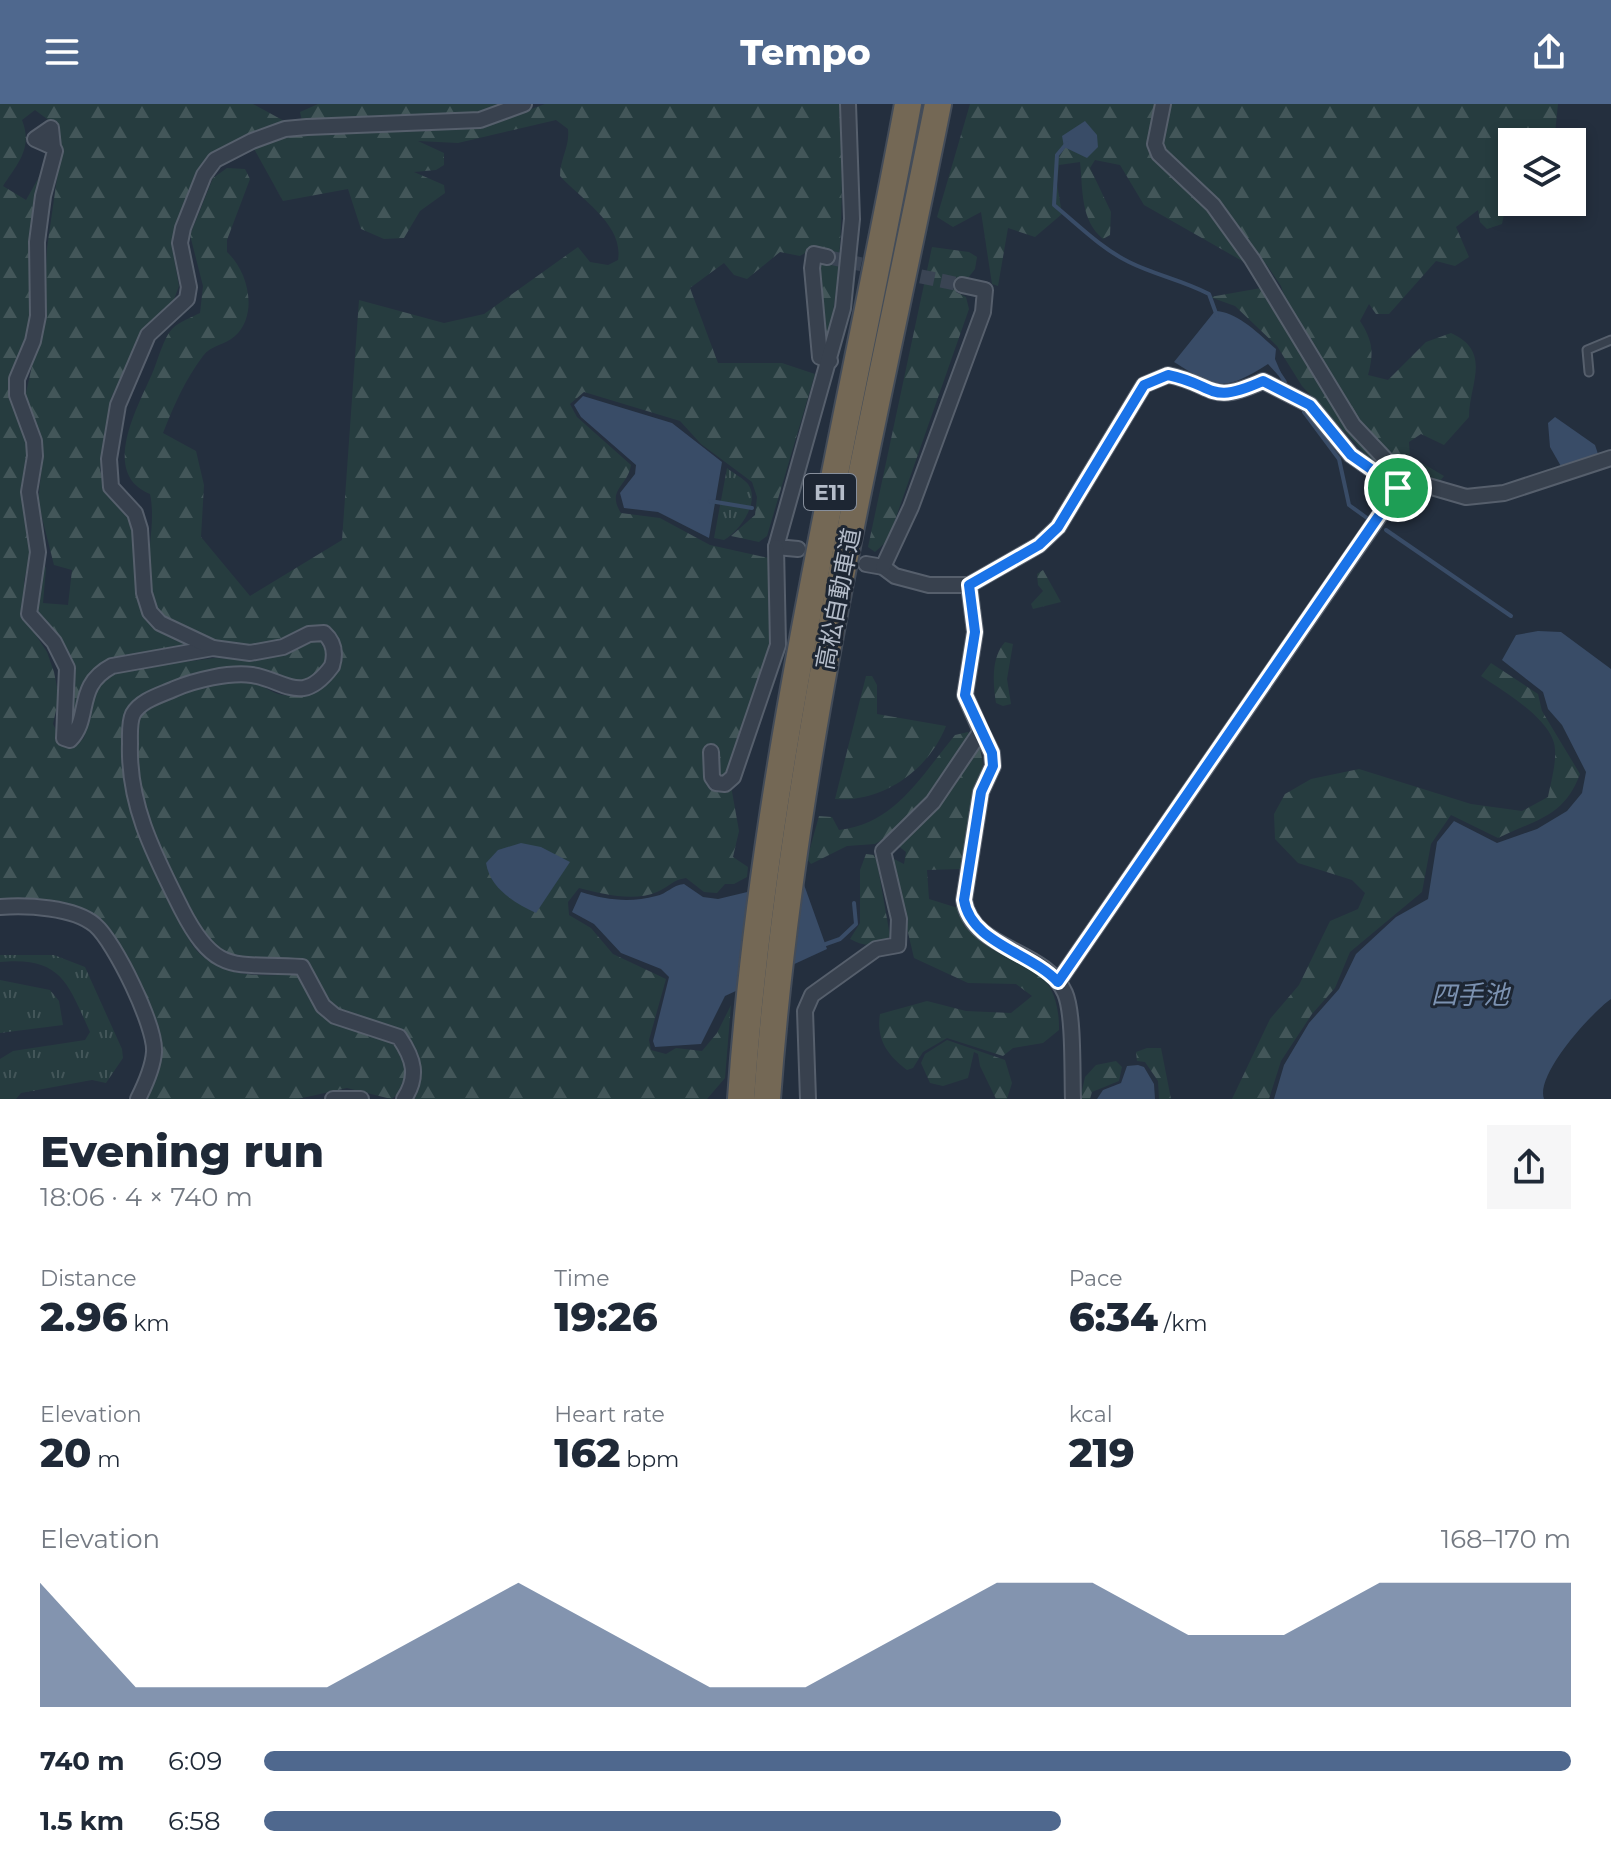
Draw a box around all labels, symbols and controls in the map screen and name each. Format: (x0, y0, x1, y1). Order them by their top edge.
icon: menu (40, 30, 84, 74)
text: Tempo (740, 30, 871, 74)
icon: share (1527, 30, 1571, 74)
map controls (1498, 128, 1586, 216)
button: layers (1498, 128, 1586, 216)
pin (1364, 454, 1432, 522)
icon: arrive (1376, 466, 1420, 510)
road number: E11 (804, 474, 856, 510)
street label: 高松自動車道 (810, 526, 866, 672)
water label: 四手池 (1431, 979, 1512, 1011)
text: Evening run (40, 1124, 324, 1178)
button: share (1487, 1125, 1571, 1209)
text: 18:06 · 4 × 740 m (40, 1181, 253, 1213)
text: Distance (40, 1265, 137, 1292)
text: Time (554, 1265, 610, 1292)
text: Pace (1069, 1265, 1123, 1292)
text: 2.96 (40, 1292, 128, 1341)
text: 19:26 (554, 1292, 658, 1341)
text: 6:34 (1069, 1292, 1158, 1341)
text: km (128, 1310, 170, 1337)
text: /km (1158, 1310, 1208, 1337)
text: Elevation (40, 1401, 142, 1428)
text: Heart rate (554, 1401, 665, 1428)
text: kcal (1069, 1401, 1113, 1428)
text: 20 (40, 1428, 91, 1477)
text: 162 (554, 1428, 620, 1477)
text: 219 (1069, 1428, 1135, 1477)
text: m (91, 1446, 120, 1473)
text: bpm (620, 1446, 679, 1473)
text: Elevation (40, 1523, 160, 1555)
text: 168–170 m (1441, 1523, 1571, 1555)
text: 740 m (40, 1745, 125, 1777)
text: 6:09 (168, 1745, 222, 1777)
text: 1.5 km (40, 1805, 124, 1837)
text: 6:58 (168, 1805, 221, 1837)

